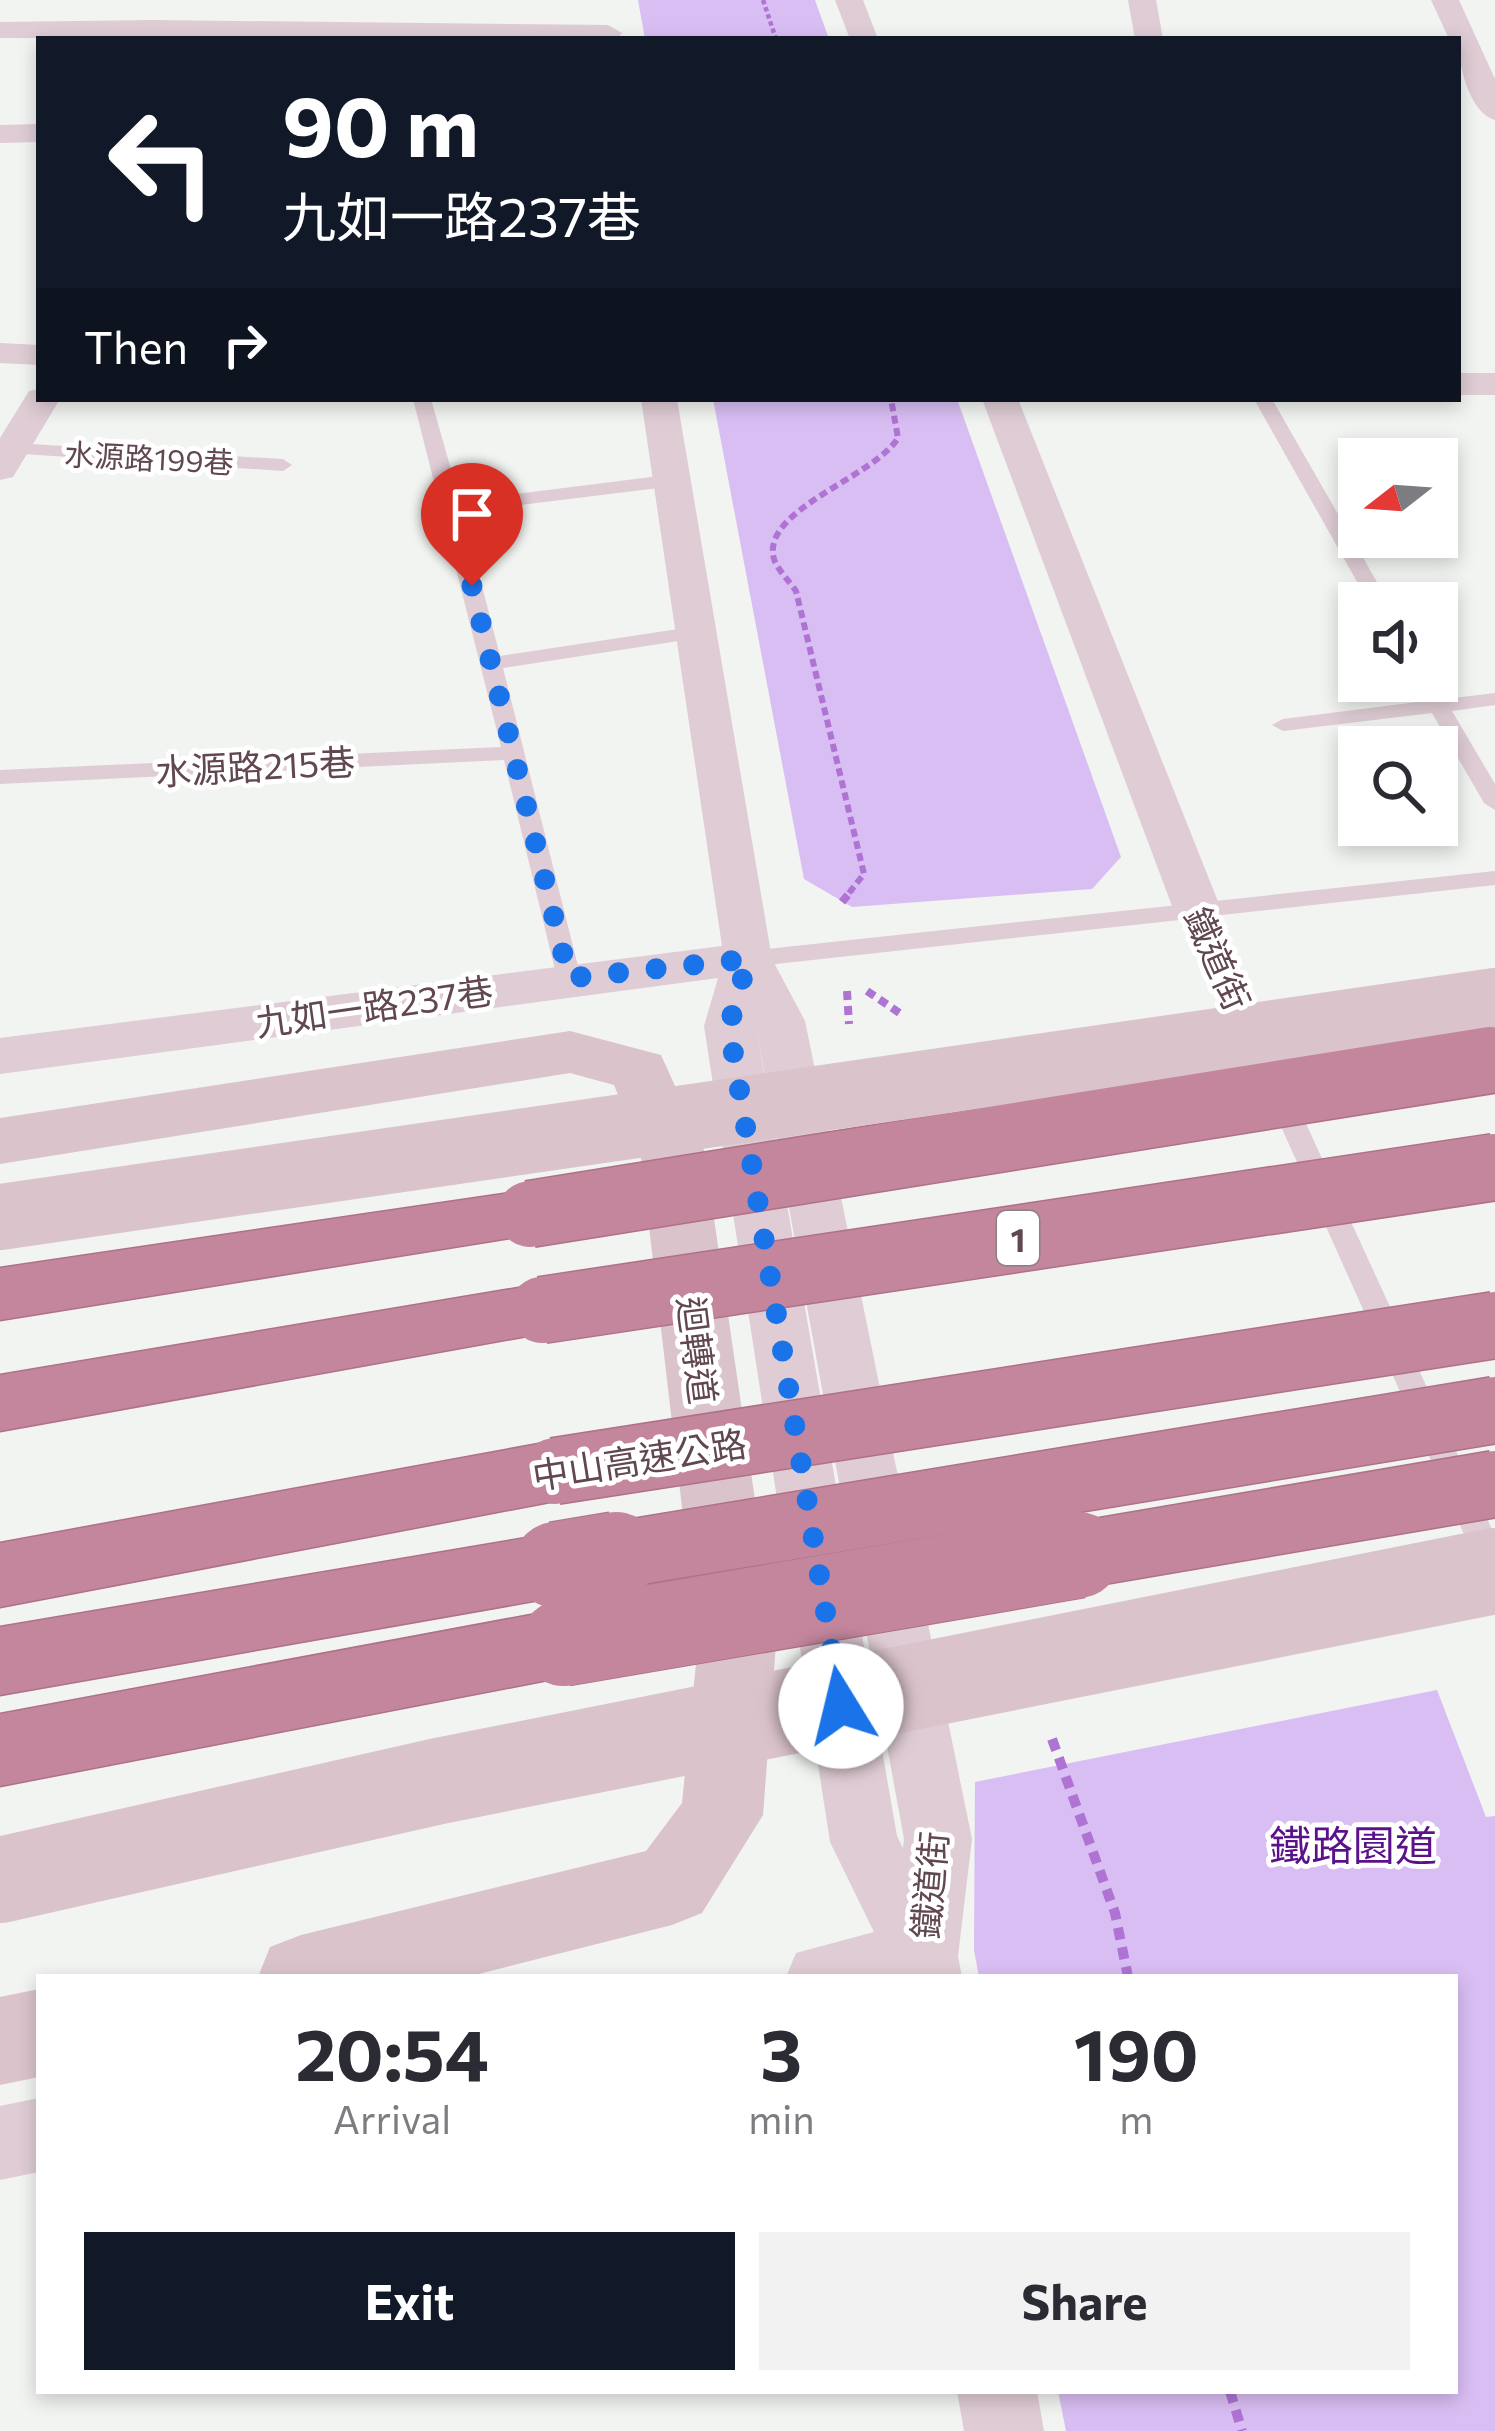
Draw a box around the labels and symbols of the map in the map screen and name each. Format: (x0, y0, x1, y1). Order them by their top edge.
street label: 水源路199巷 (64, 434, 234, 480)
north arrow (1338, 438, 1458, 558)
pin (421, 463, 523, 586)
street label: 水源路215巷 (154, 738, 356, 792)
street label: 鐵道街 (1177, 900, 1261, 1016)
street label: 九如一路237巷 (252, 967, 496, 1043)
road number: 1 (997, 1211, 1039, 1265)
street label: 迴轉道 (671, 1294, 727, 1406)
street label: 中山高速公路 (529, 1419, 749, 1497)
position arrow (778, 1643, 904, 1769)
park label: 鐵路園道 (1269, 1818, 1437, 1870)
street label: 鐵道街 (901, 1829, 955, 1941)

